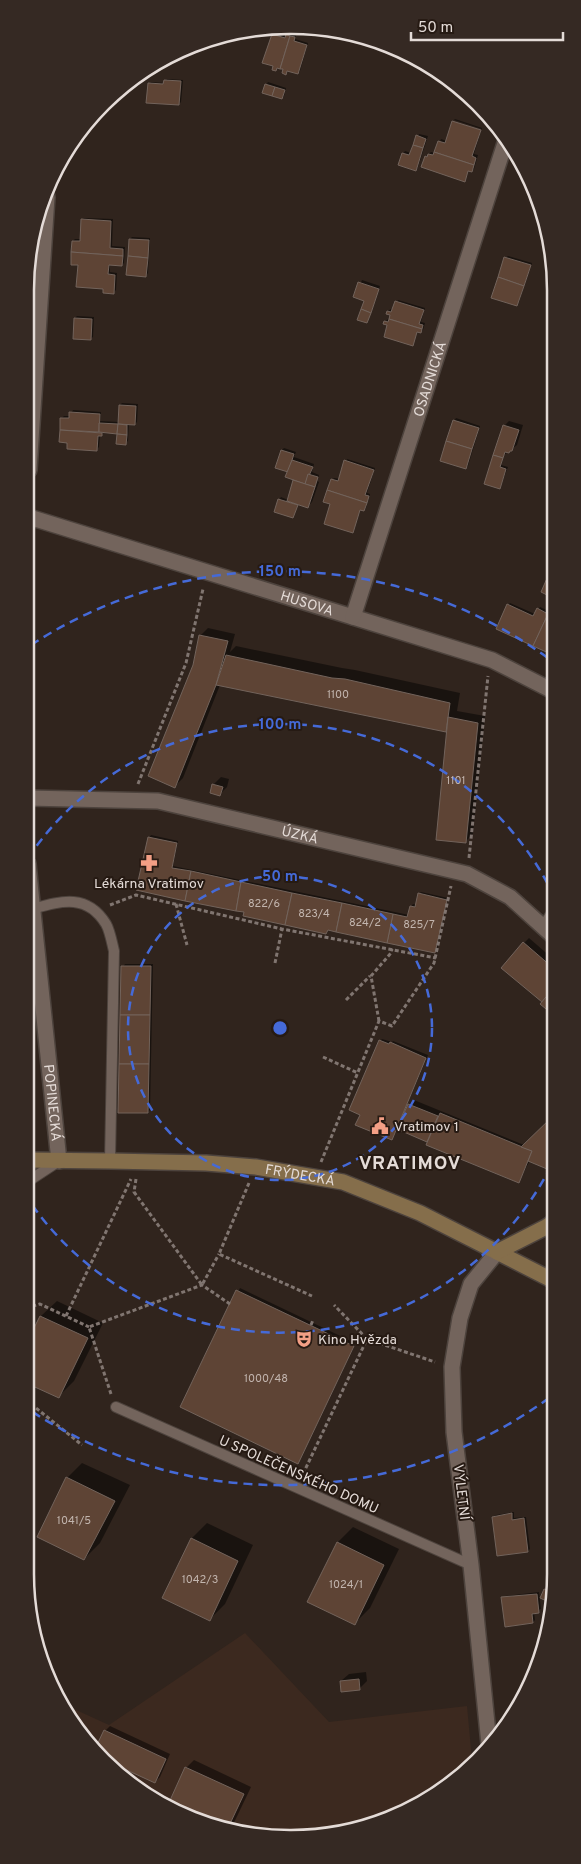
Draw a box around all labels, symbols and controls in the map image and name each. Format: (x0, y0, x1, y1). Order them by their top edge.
scale bar (411, 10, 564, 42)
text: 50 m (418, 19, 453, 38)
street label: OSADNICKÁ (411, 339, 451, 419)
text: 150 m (259, 563, 301, 582)
street label: HUSOVA (278, 588, 335, 621)
house number: 1100 (327, 688, 349, 702)
text: 100 m (259, 716, 301, 735)
house number: 1101 (446, 774, 466, 788)
street label: ÚZKÁ (280, 822, 320, 849)
pharmacy icon: Lékárna Vratimov (139, 853, 159, 873)
text: 50 m (262, 868, 298, 887)
place label: Lékárna Vratimov (94, 876, 204, 893)
house number: 822/6 (248, 897, 280, 911)
house number: 823/4 (298, 907, 330, 921)
house number: 824/2 (349, 916, 381, 930)
house number: 825/7 (403, 918, 435, 932)
centre of rings (271, 1019, 289, 1037)
street label: POPINECKÁ (39, 1064, 65, 1142)
public building icon: Vratimov 1 (370, 1116, 390, 1136)
place label: Vratimov 1 (394, 1119, 459, 1136)
district label: VRATIMOV (359, 1152, 461, 1176)
street label: FRÝDECKÁ (264, 1162, 336, 1190)
theatre icon: Kino Hvězda (294, 1329, 314, 1349)
place label: Kino Hvězda (318, 1332, 397, 1349)
house number: 1000/48 (244, 1372, 288, 1386)
street label: U SPOLEČENSKÉHO DOMU (216, 1432, 381, 1518)
street label: VÝLETNÍ (449, 1463, 473, 1522)
house number: 1041/5 (57, 1514, 91, 1528)
house number: 1042/3 (182, 1573, 218, 1587)
house number: 1024/1 (329, 1578, 363, 1592)

